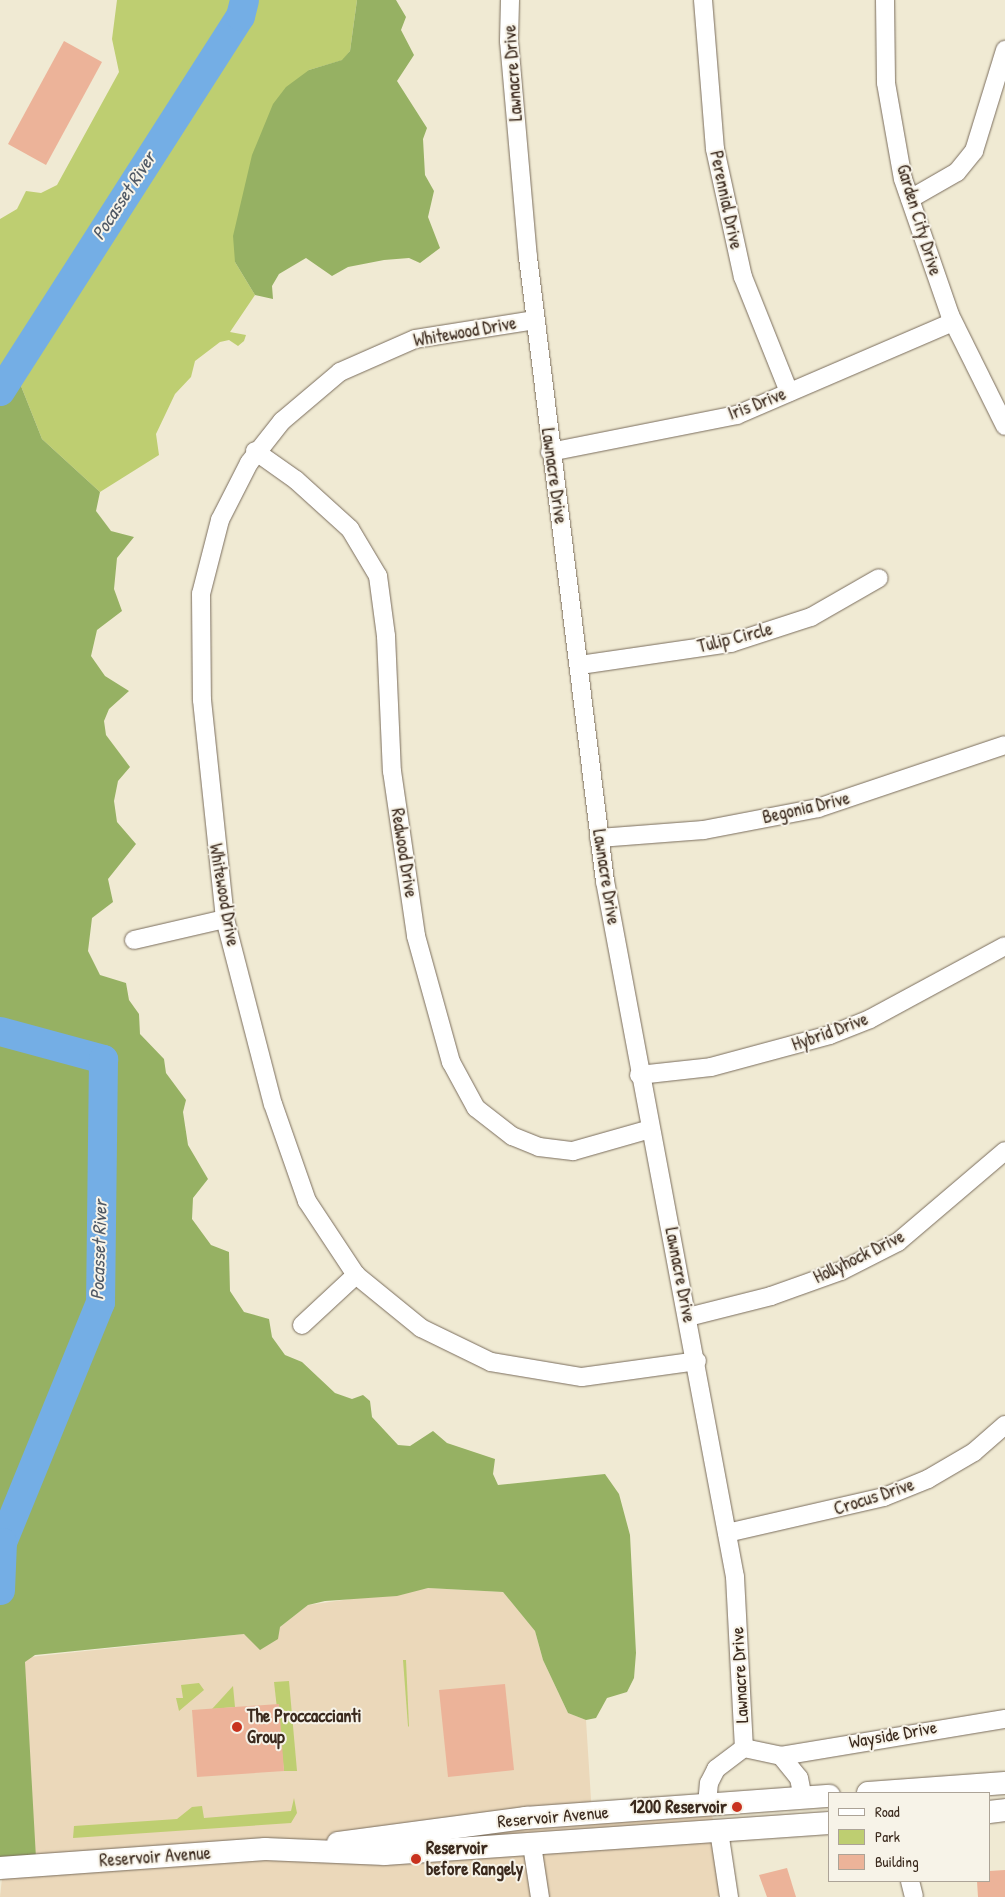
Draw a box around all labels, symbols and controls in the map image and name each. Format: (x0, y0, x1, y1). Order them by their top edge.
street label: Lawnacre Drive (499, 24, 527, 122)
water label: Pocasset River (87, 148, 161, 244)
street label: Perennial Drive (705, 149, 747, 251)
street label: Garden City Drive (892, 162, 946, 278)
street label: Whitewood Drive (412, 312, 518, 352)
street label: Iris Drive (725, 383, 789, 425)
street label: Lawnacre Drive (537, 427, 571, 525)
street label: Tulip Circle (695, 618, 775, 658)
street label: Begonia Drive (760, 787, 852, 829)
street label: Redwood Drive (386, 807, 422, 899)
street label: Lawnacre Drive (588, 828, 624, 926)
street label: Whitewood Drive (204, 842, 244, 948)
street label: Hybrid Drive (789, 1008, 871, 1056)
water label: Pocasset River (86, 1200, 112, 1300)
street label: Lawnacre Drive (660, 1226, 700, 1324)
street label: Hollyhock Drive (810, 1226, 908, 1288)
street label: Crocus Drive (831, 1474, 917, 1520)
street label: Lawnacre Drive (727, 1626, 753, 1724)
place label: The Proccaccianti Group (247, 1706, 362, 1748)
street label: Wayside Drive (847, 1717, 939, 1753)
marker: The Proccaccianti Group (231, 1721, 243, 1733)
legend (828, 1792, 990, 1882)
place label: 1200 Reservoir (630, 1796, 727, 1818)
street label: Reservoir Avenue (496, 1801, 610, 1833)
marker: 1200 Reservoir (731, 1801, 743, 1813)
text: Road (875, 1801, 900, 1822)
text: Park (875, 1826, 900, 1847)
place label: Reservoir before Rangely (426, 1838, 523, 1880)
street label: Reservoir Avenue (99, 1842, 211, 1872)
text: Building (875, 1851, 919, 1872)
marker: Reservoir before Rangely (410, 1853, 422, 1865)

